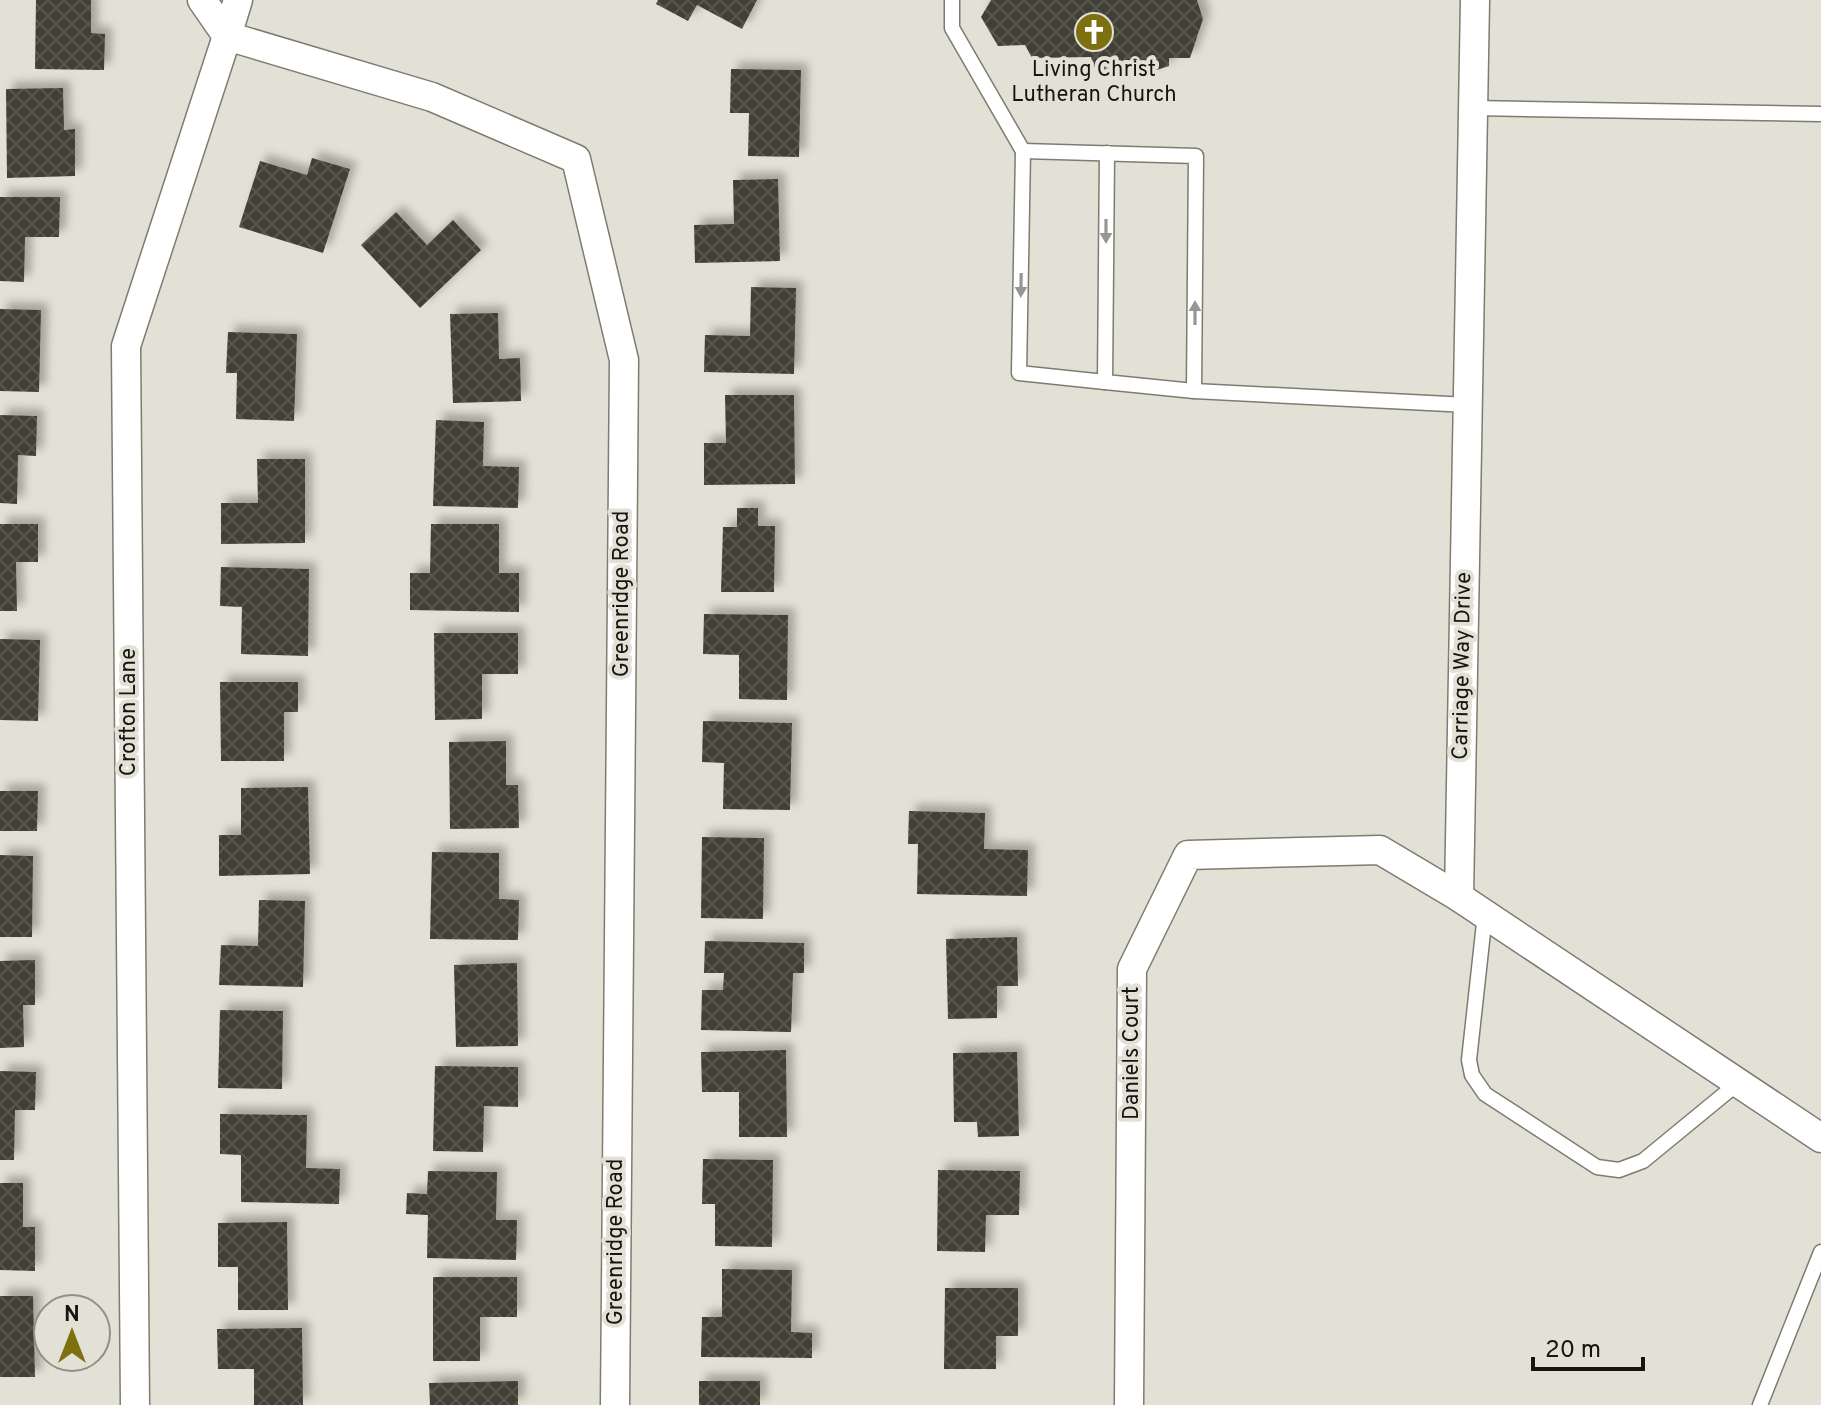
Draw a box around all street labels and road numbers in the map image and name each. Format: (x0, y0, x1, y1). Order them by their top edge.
street label: Greenridge Road (609, 511, 636, 677)
street label: Carriage Way Drive (1448, 572, 1478, 760)
street label: Crofton Lane (116, 648, 143, 776)
street label: Daniels Court (1119, 986, 1146, 1120)
street label: Greenridge Road (603, 1159, 630, 1325)

